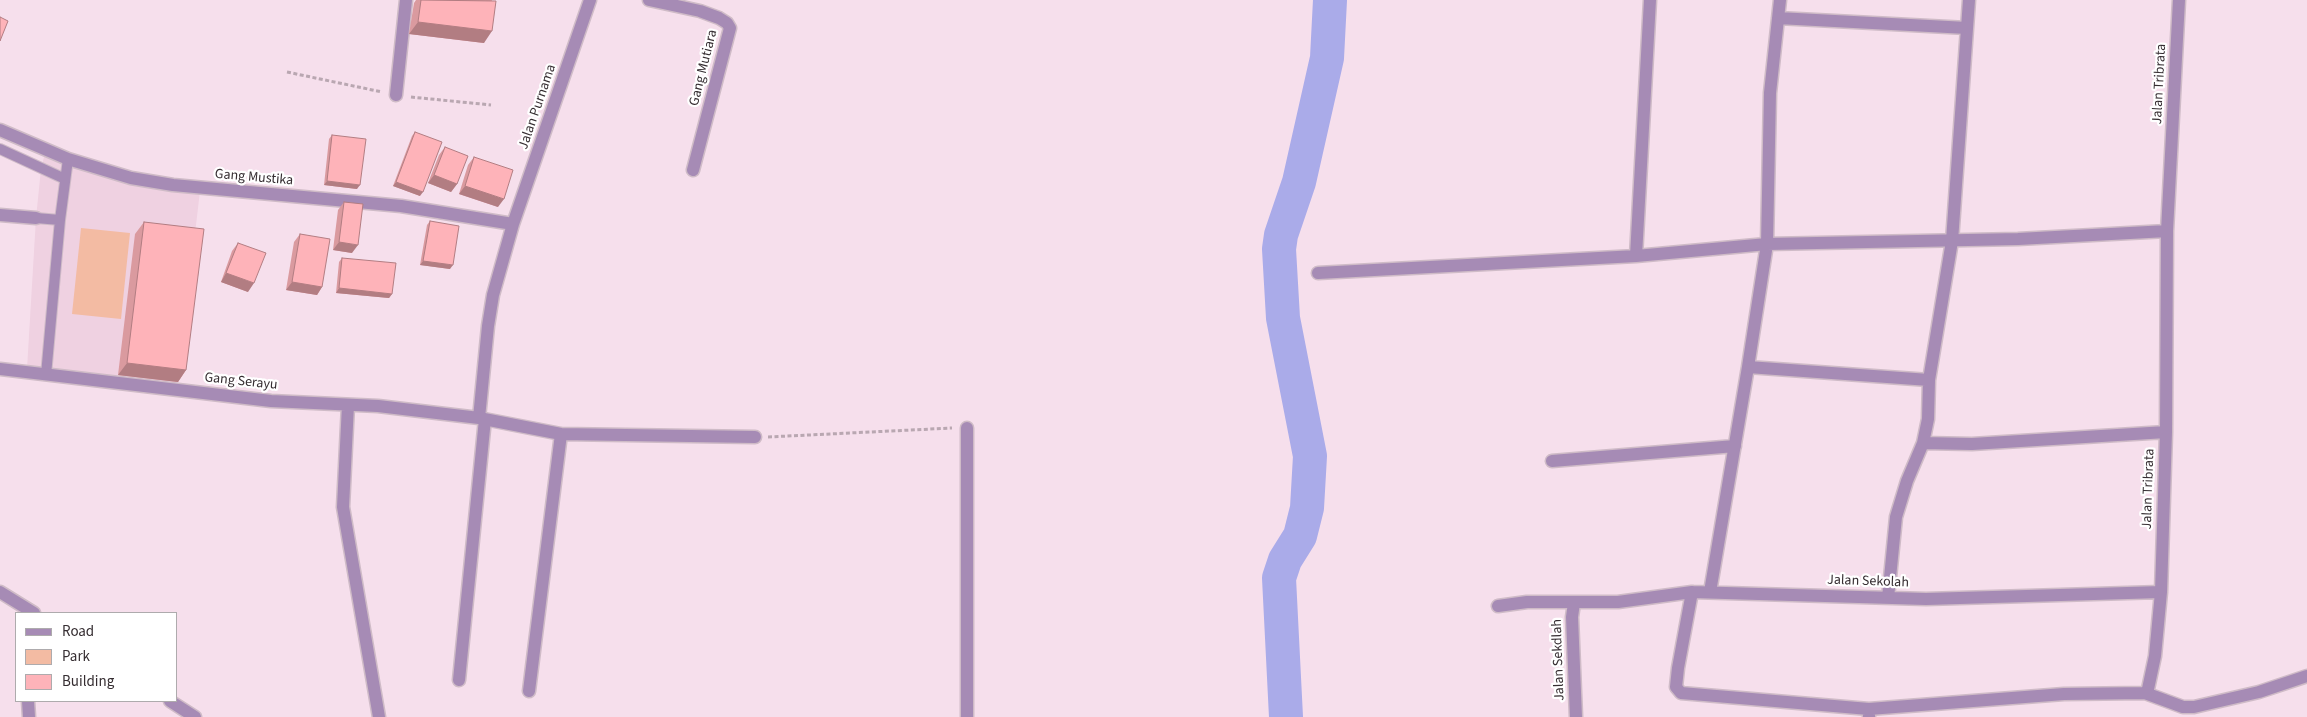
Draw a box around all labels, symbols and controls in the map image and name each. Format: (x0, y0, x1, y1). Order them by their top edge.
street label: Gang Mutiara (686, 28, 722, 108)
street label: Jalan Tribrata (2150, 43, 2170, 125)
street label: Jalan Purnama (516, 62, 560, 152)
street label: Gang Mustika (214, 166, 294, 190)
street label: Gang Serayu (204, 370, 278, 394)
street label: Jalan Tribrata (2139, 448, 2159, 530)
street label: Jalan Sekolah (1827, 572, 1909, 592)
legend (15, 612, 178, 702)
street label: Jalan Sekdlah (1549, 619, 1569, 701)
text: Road (62, 621, 94, 642)
text: Park (62, 646, 90, 667)
text: Building (62, 671, 114, 692)

